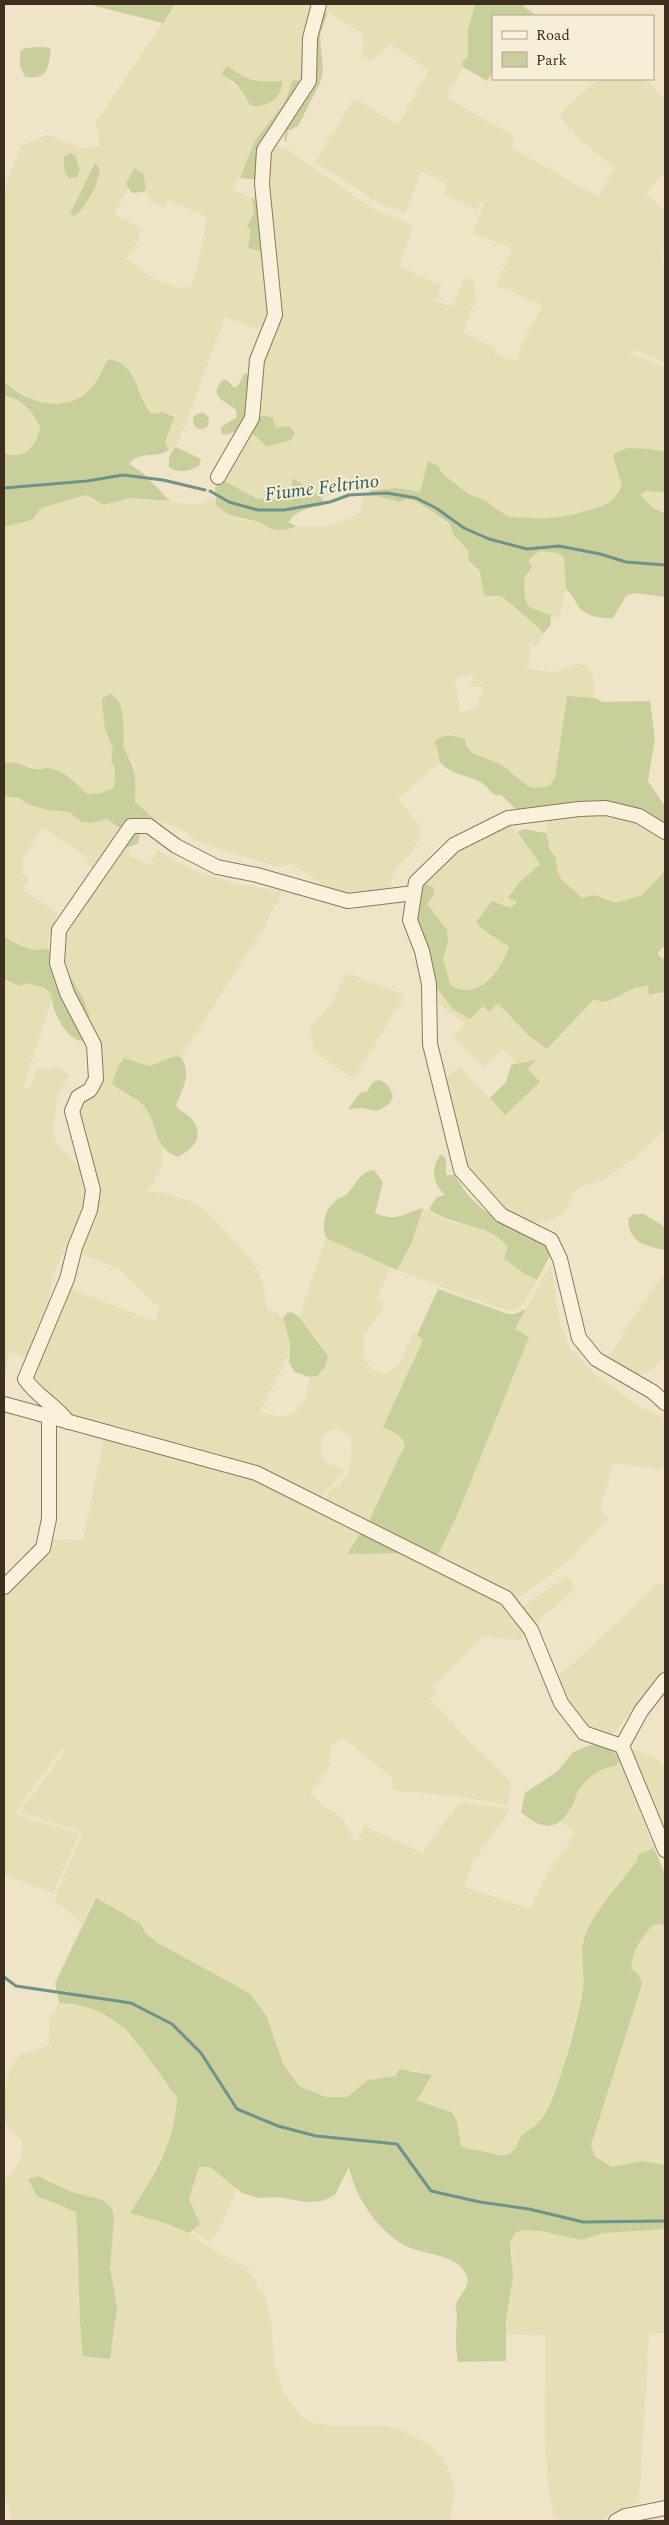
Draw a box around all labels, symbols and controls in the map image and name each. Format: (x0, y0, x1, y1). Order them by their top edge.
legend (492, 15, 654, 80)
text: Road (536, 24, 570, 47)
text: Park (536, 49, 567, 72)
water label: Fiume Feltrino (263, 467, 381, 509)

